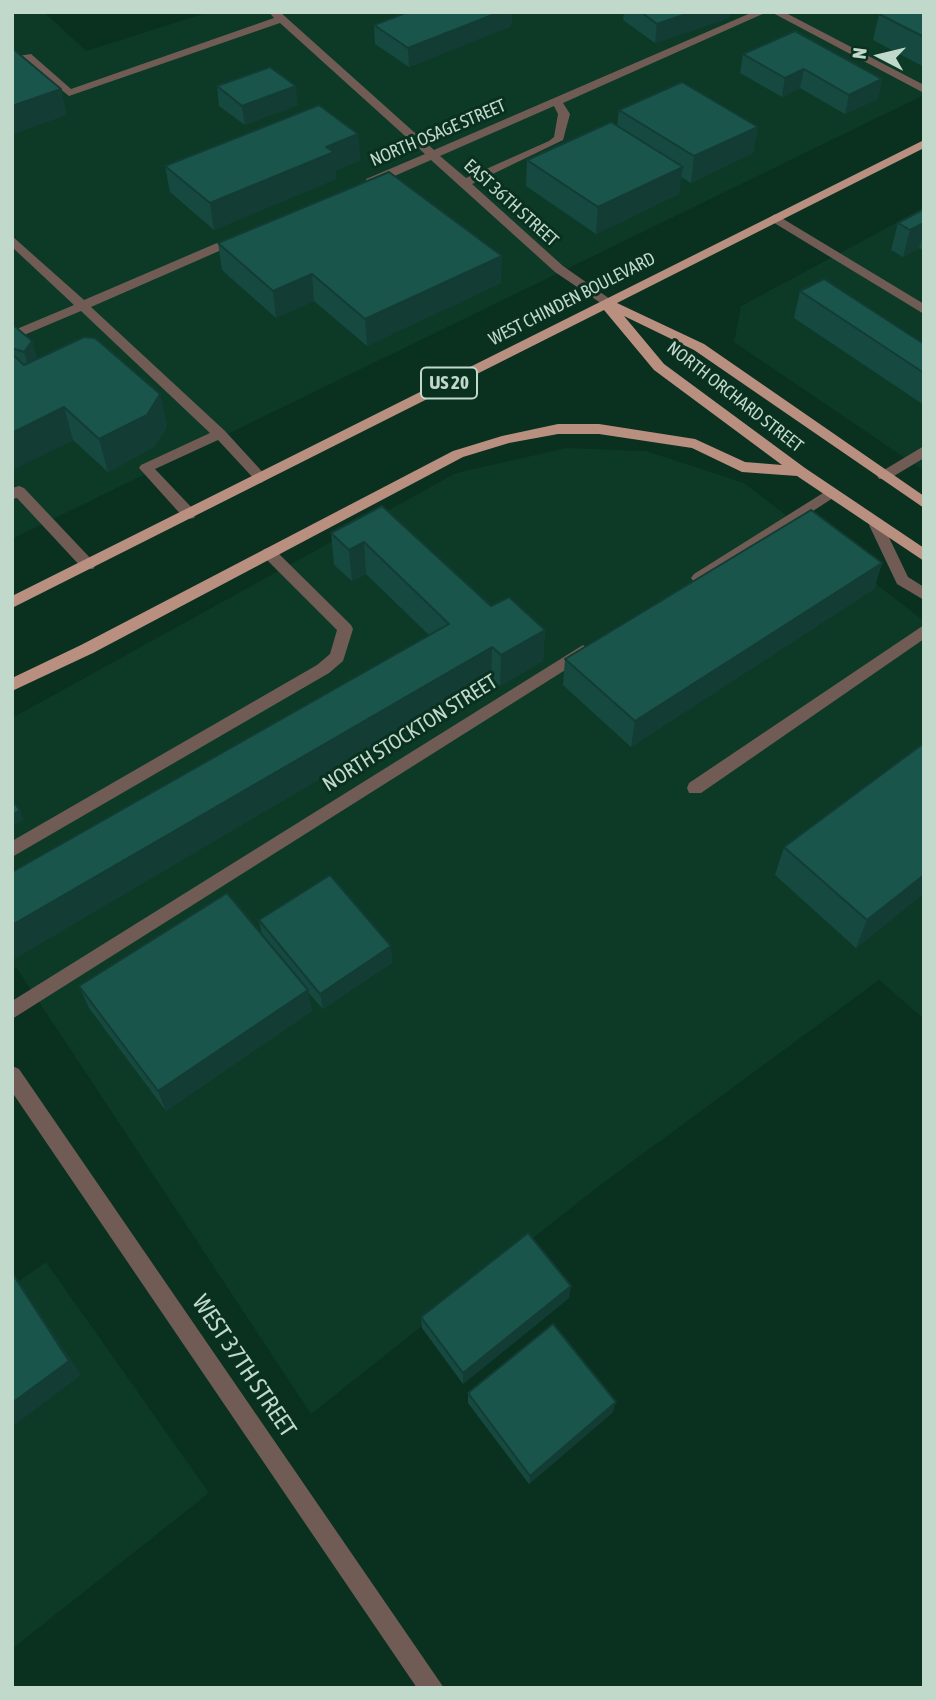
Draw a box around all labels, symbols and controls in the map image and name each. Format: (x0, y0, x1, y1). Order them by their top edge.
north arrow (845, 21, 915, 91)
text: N (848, 47, 871, 60)
street label: NORTH OSAGE STREET (367, 95, 509, 171)
street label: EAST 36TH STREET (459, 155, 563, 251)
street label: WEST CHINDEN BOULEVARD (485, 248, 659, 350)
street label: NORTH ORCHARD STREET (663, 337, 807, 457)
road number: US 20 (421, 368, 477, 398)
street label: NORTH STOCKTON STREET (318, 669, 502, 797)
street label: WEST 37TH STREET (186, 1289, 302, 1443)

